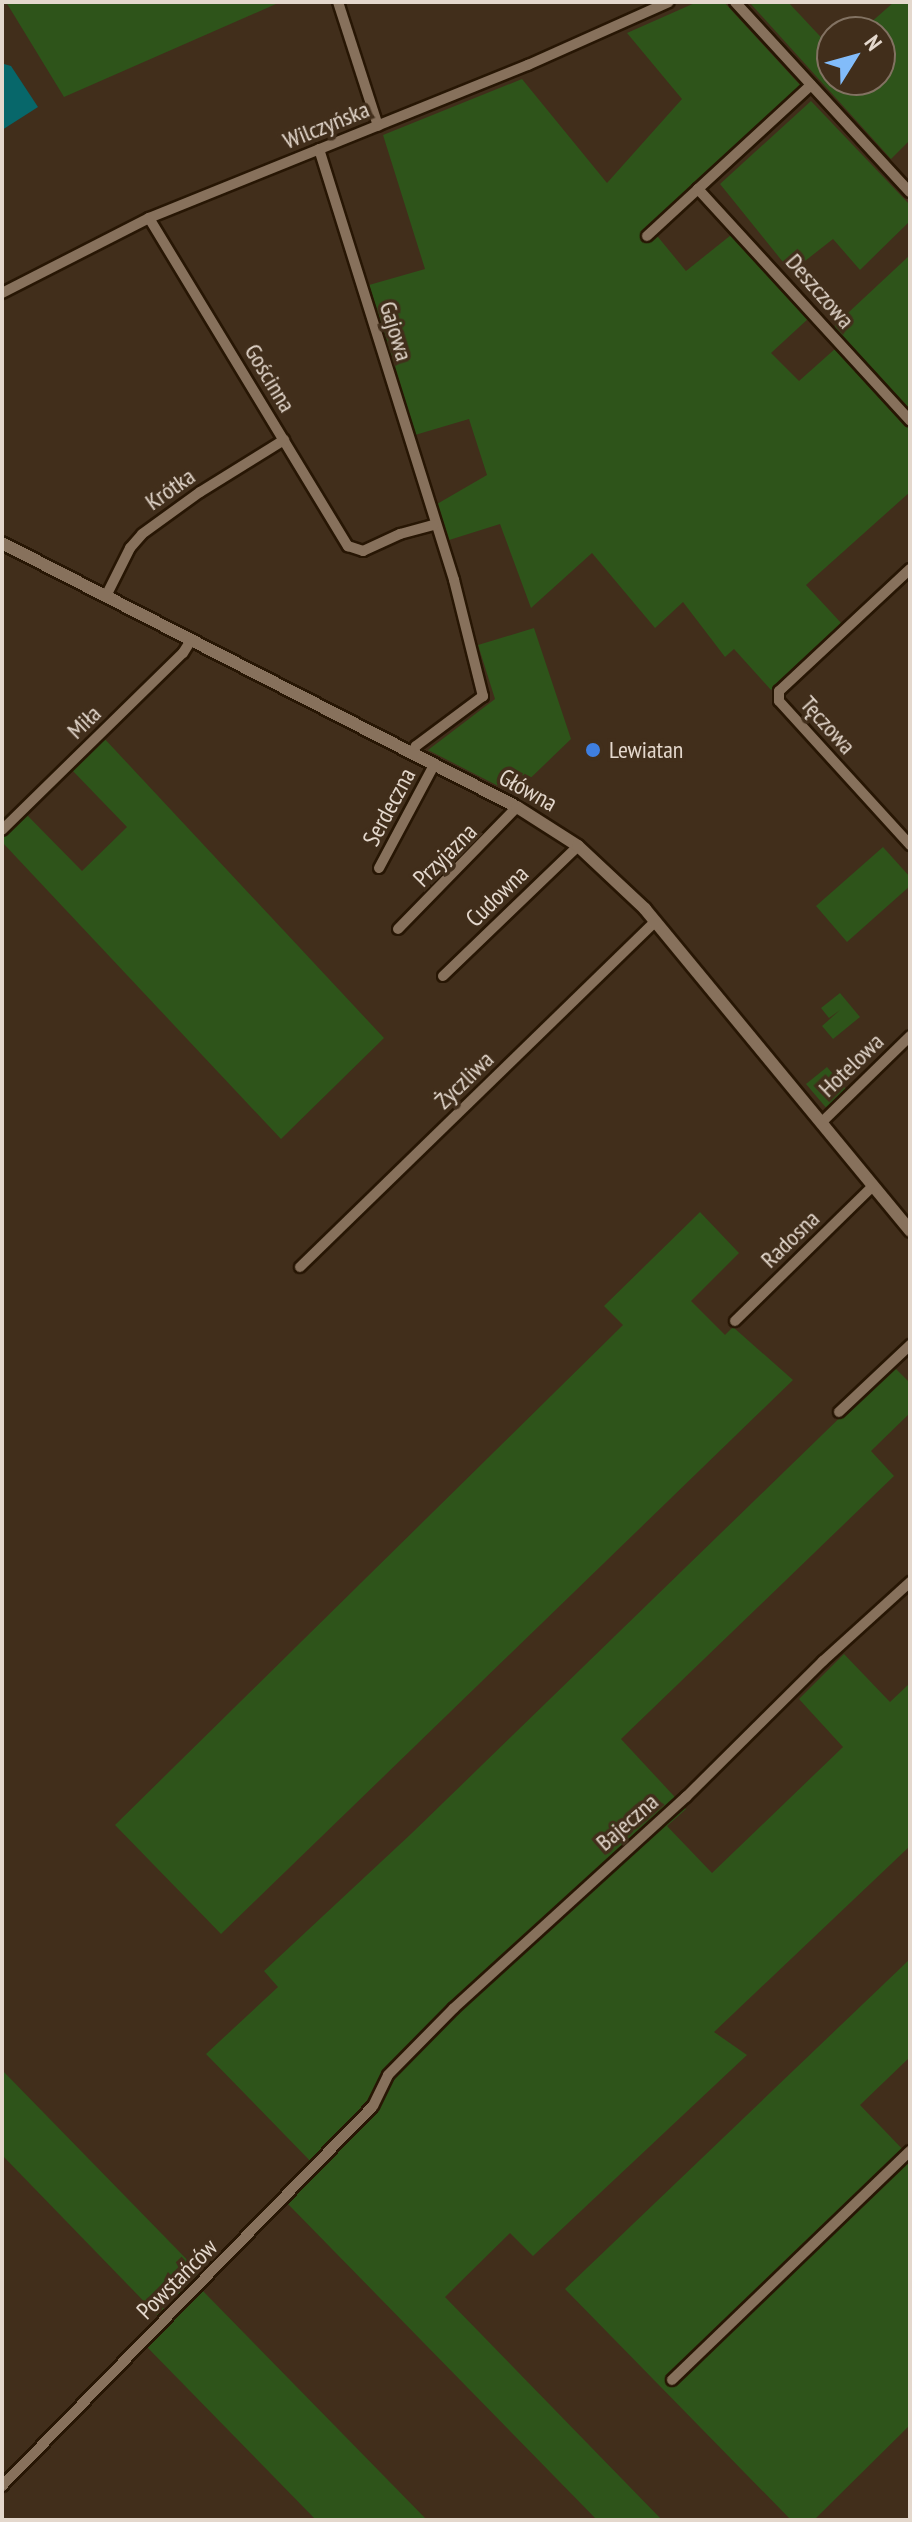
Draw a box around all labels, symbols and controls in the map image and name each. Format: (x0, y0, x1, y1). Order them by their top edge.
north arrow (816, 16, 896, 96)
text: N (859, 30, 888, 56)
street label: Wilczyńska (279, 95, 373, 155)
street label: Deszczowa (780, 248, 860, 334)
street label: Gajowa (373, 298, 419, 364)
street label: Gościnna (238, 339, 302, 417)
street label: Krótka (140, 462, 200, 516)
street label: Tęczowa (794, 690, 862, 760)
street label: Miła (61, 699, 107, 745)
place label: Lewiatan (609, 736, 683, 764)
marker: Lewiatan (584, 741, 602, 759)
street label: Główna (494, 762, 562, 818)
street label: Serdeczna (357, 763, 421, 851)
street label: Przyjazna (407, 817, 483, 893)
street label: Cudowna (460, 859, 534, 933)
street label: Hotelowa (813, 1027, 889, 1103)
street label: Życzliwa (429, 1045, 499, 1115)
street label: Radosna (755, 1204, 825, 1274)
street label: Bajeczna (590, 1787, 664, 1857)
street label: Powstańców (131, 2233, 223, 2325)

